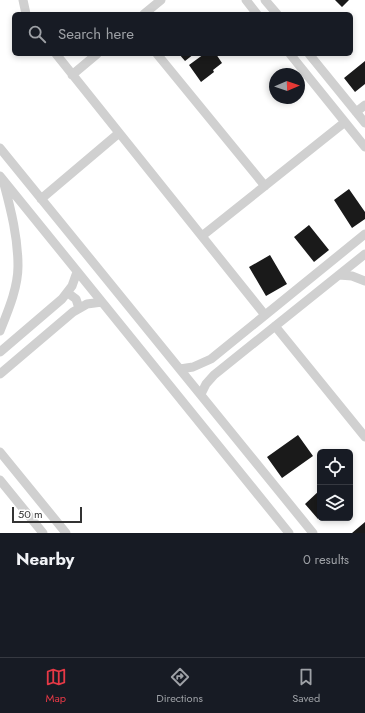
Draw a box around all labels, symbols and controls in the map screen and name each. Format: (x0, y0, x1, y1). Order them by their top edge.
search box (12, 12, 353, 56)
icon: search (26, 23, 48, 45)
text: Search here (58, 23, 134, 45)
north arrow (269, 68, 305, 104)
map controls (317, 449, 353, 521)
button: locate (317, 449, 353, 485)
button: layers (317, 485, 353, 521)
scale bar (12, 505, 82, 524)
text: 50 m (18, 506, 43, 522)
text: Nearby (16, 547, 74, 571)
text: 0 results (303, 550, 349, 569)
tab: Map (45, 666, 67, 706)
tab: Directions (156, 666, 203, 706)
tab: Saved (292, 666, 320, 706)

